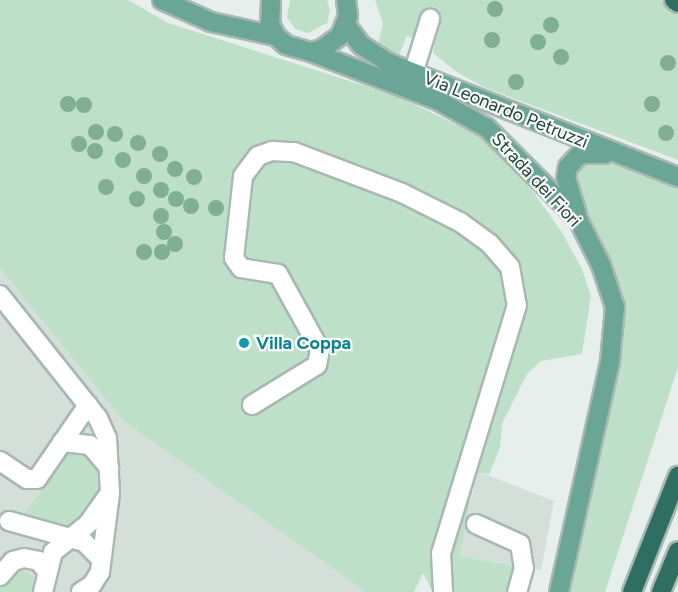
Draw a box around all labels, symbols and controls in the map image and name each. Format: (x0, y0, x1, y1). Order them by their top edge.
street label: Via Leonardo Petruzzi (421, 67, 591, 153)
street label: Strada dei Fiori (487, 128, 585, 232)
place label: Villa Coppa (256, 332, 351, 354)
marker: Villa Coppa (237, 336, 251, 350)

